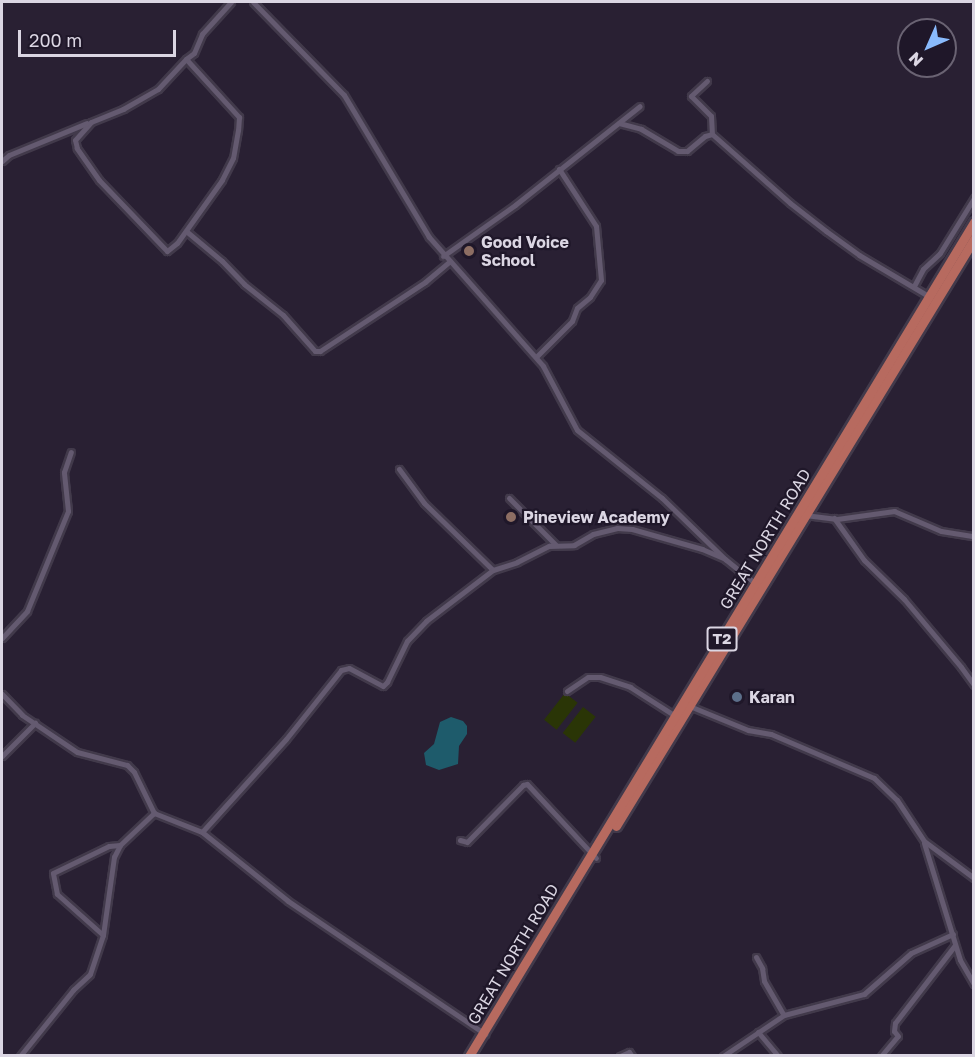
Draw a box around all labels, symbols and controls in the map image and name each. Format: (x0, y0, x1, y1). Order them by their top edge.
scale bar (21, 18, 178, 56)
north arrow (897, 18, 957, 78)
text: 200 m (29, 29, 82, 51)
text: N (904, 48, 927, 71)
place label: Good Voice School (481, 232, 569, 270)
marker: Good Voice School (462, 244, 476, 258)
street label: GREAT NORTH ROAD (715, 465, 815, 613)
place label: Pineview Academy (523, 507, 670, 527)
marker: Pineview Academy (504, 510, 518, 524)
road number: T2 (706, 627, 738, 651)
place label: Karan (749, 687, 795, 707)
marker: Karan (730, 690, 744, 704)
street label: GREAT NORTH ROAD (463, 880, 563, 1028)

